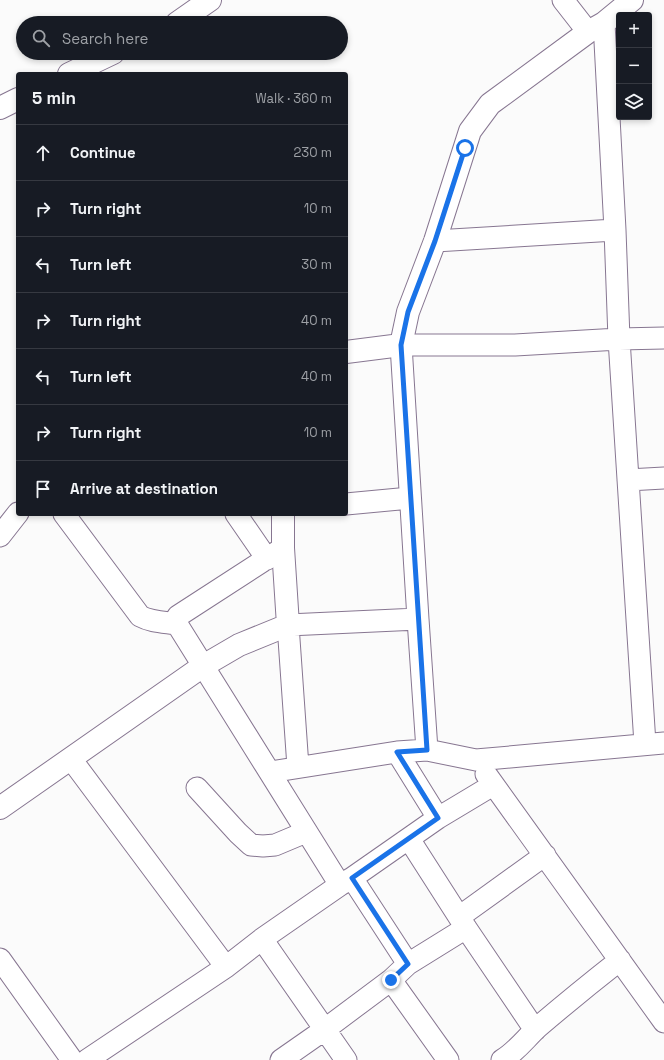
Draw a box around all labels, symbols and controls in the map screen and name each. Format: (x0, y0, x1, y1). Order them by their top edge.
map controls (616, 12, 652, 120)
button: + (616, 12, 652, 48)
search box (16, 16, 348, 60)
icon: search (30, 27, 52, 49)
text: Search here (62, 29, 148, 48)
button: − (616, 48, 652, 84)
button: layers (616, 84, 652, 120)
text: 5 min (32, 87, 76, 109)
text: Walk · 360 m (255, 90, 332, 107)
route start (456, 139, 474, 157)
icon: ahead (32, 142, 54, 164)
text: Continue (70, 143, 136, 162)
text: 230 m (294, 144, 332, 161)
icon: right (32, 198, 54, 220)
text: Turn right (70, 199, 141, 218)
text: 10 m (304, 200, 332, 217)
icon: left (32, 254, 54, 276)
text: Turn left (70, 255, 132, 274)
text: 30 m (301, 256, 332, 273)
icon: right (32, 310, 54, 332)
text: Turn right (70, 311, 141, 330)
text: 40 m (301, 312, 332, 329)
icon: left (32, 366, 54, 388)
text: Turn left (70, 367, 132, 386)
text: 40 m (301, 368, 332, 385)
icon: right (32, 422, 54, 444)
text: Turn right (70, 423, 141, 442)
text: 10 m (304, 424, 332, 441)
icon: arrive (32, 478, 54, 500)
text: Arrive at destination (70, 479, 218, 498)
route end (382, 971, 400, 989)

